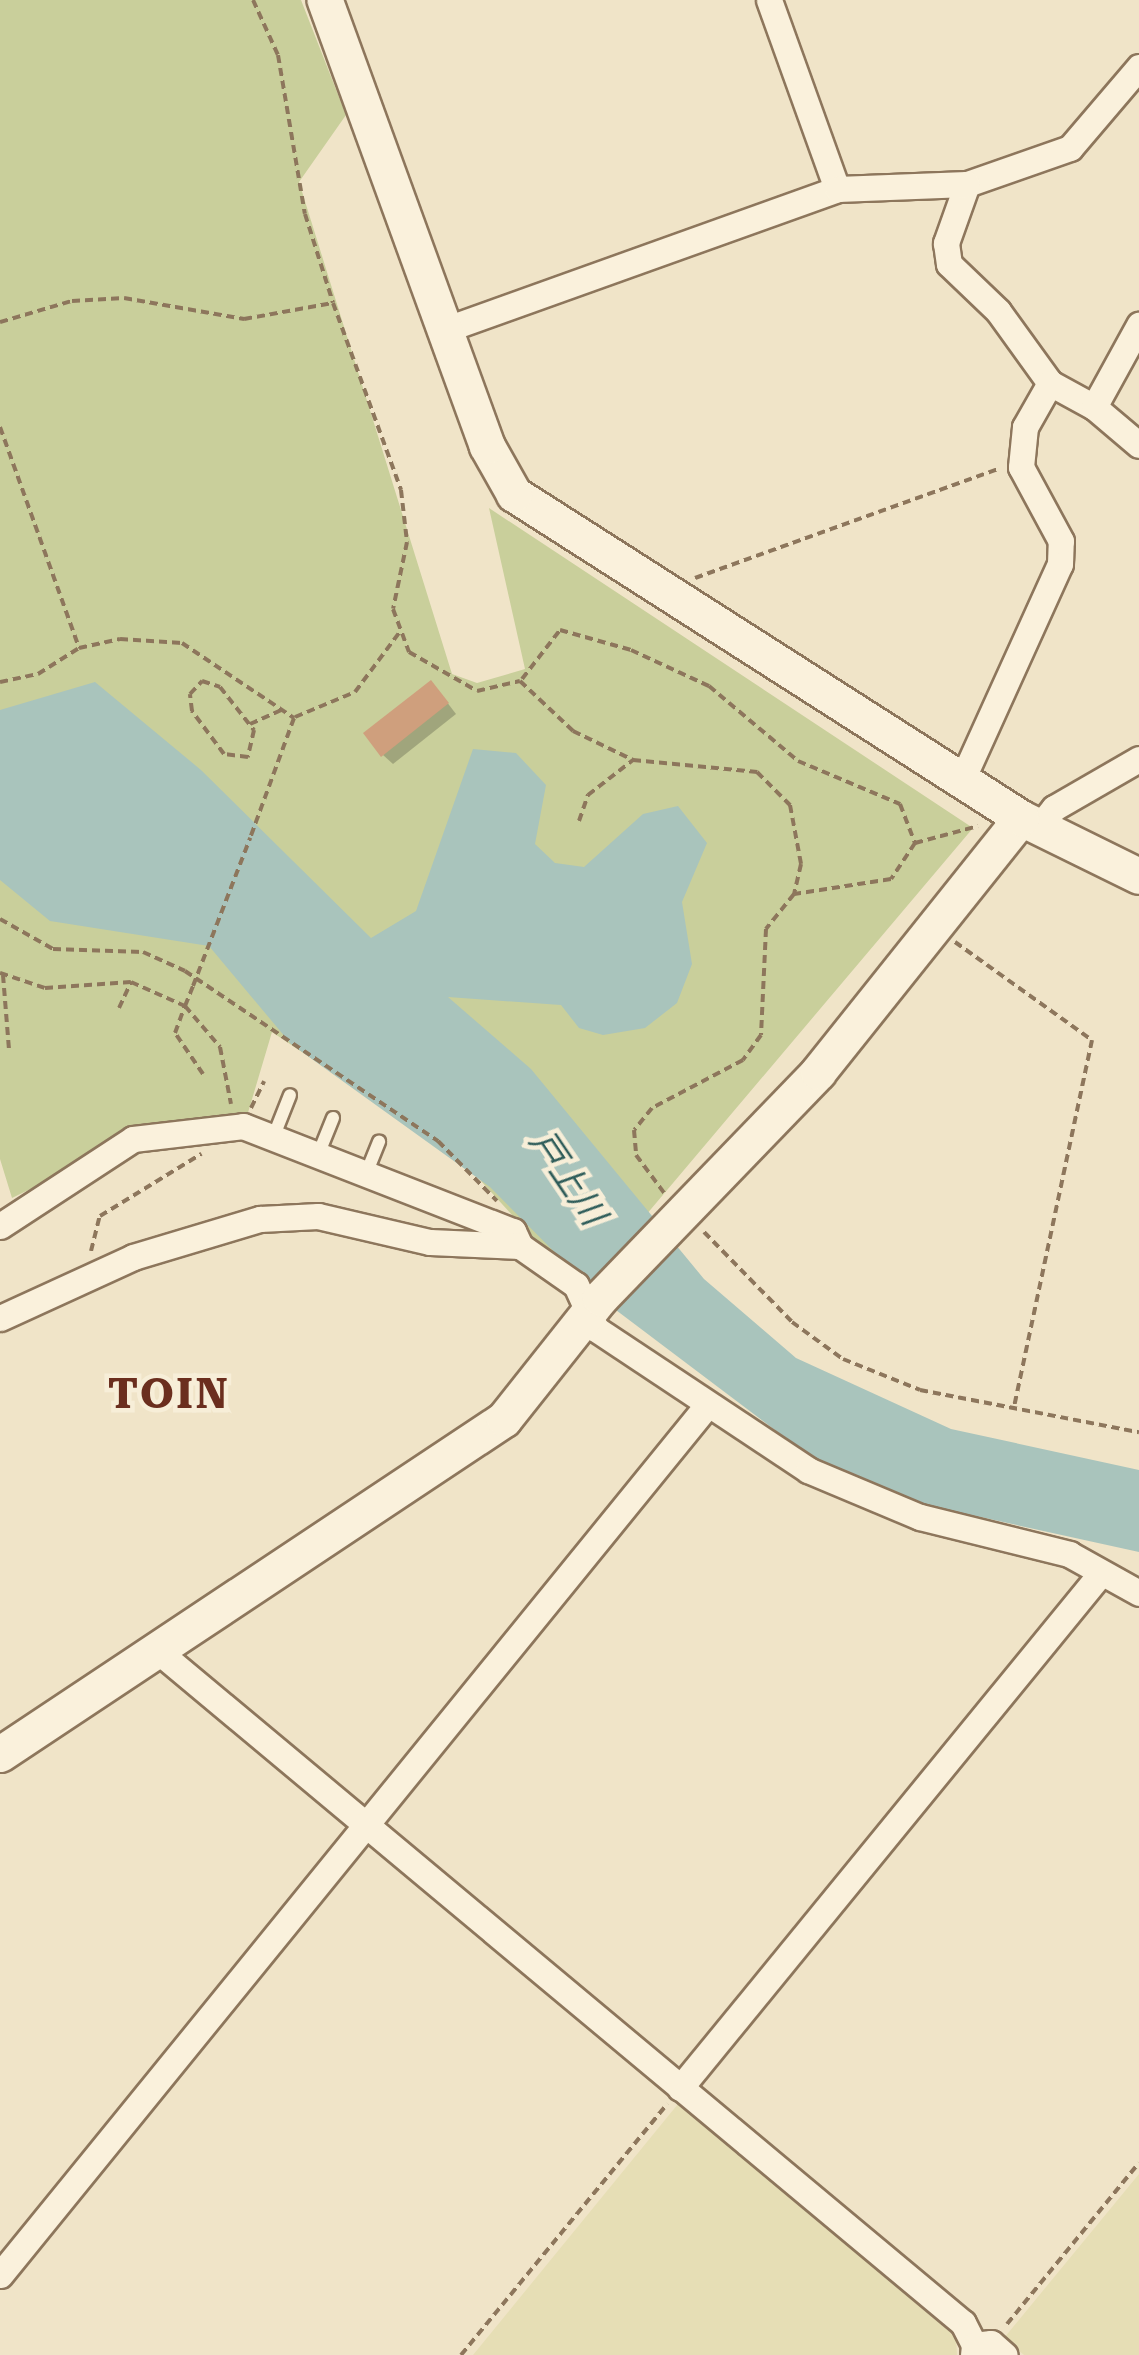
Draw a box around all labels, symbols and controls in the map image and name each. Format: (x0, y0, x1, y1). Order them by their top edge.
water label: 戸上川 (520, 1123, 614, 1233)
district label: TOIN (108, 1369, 230, 1419)

